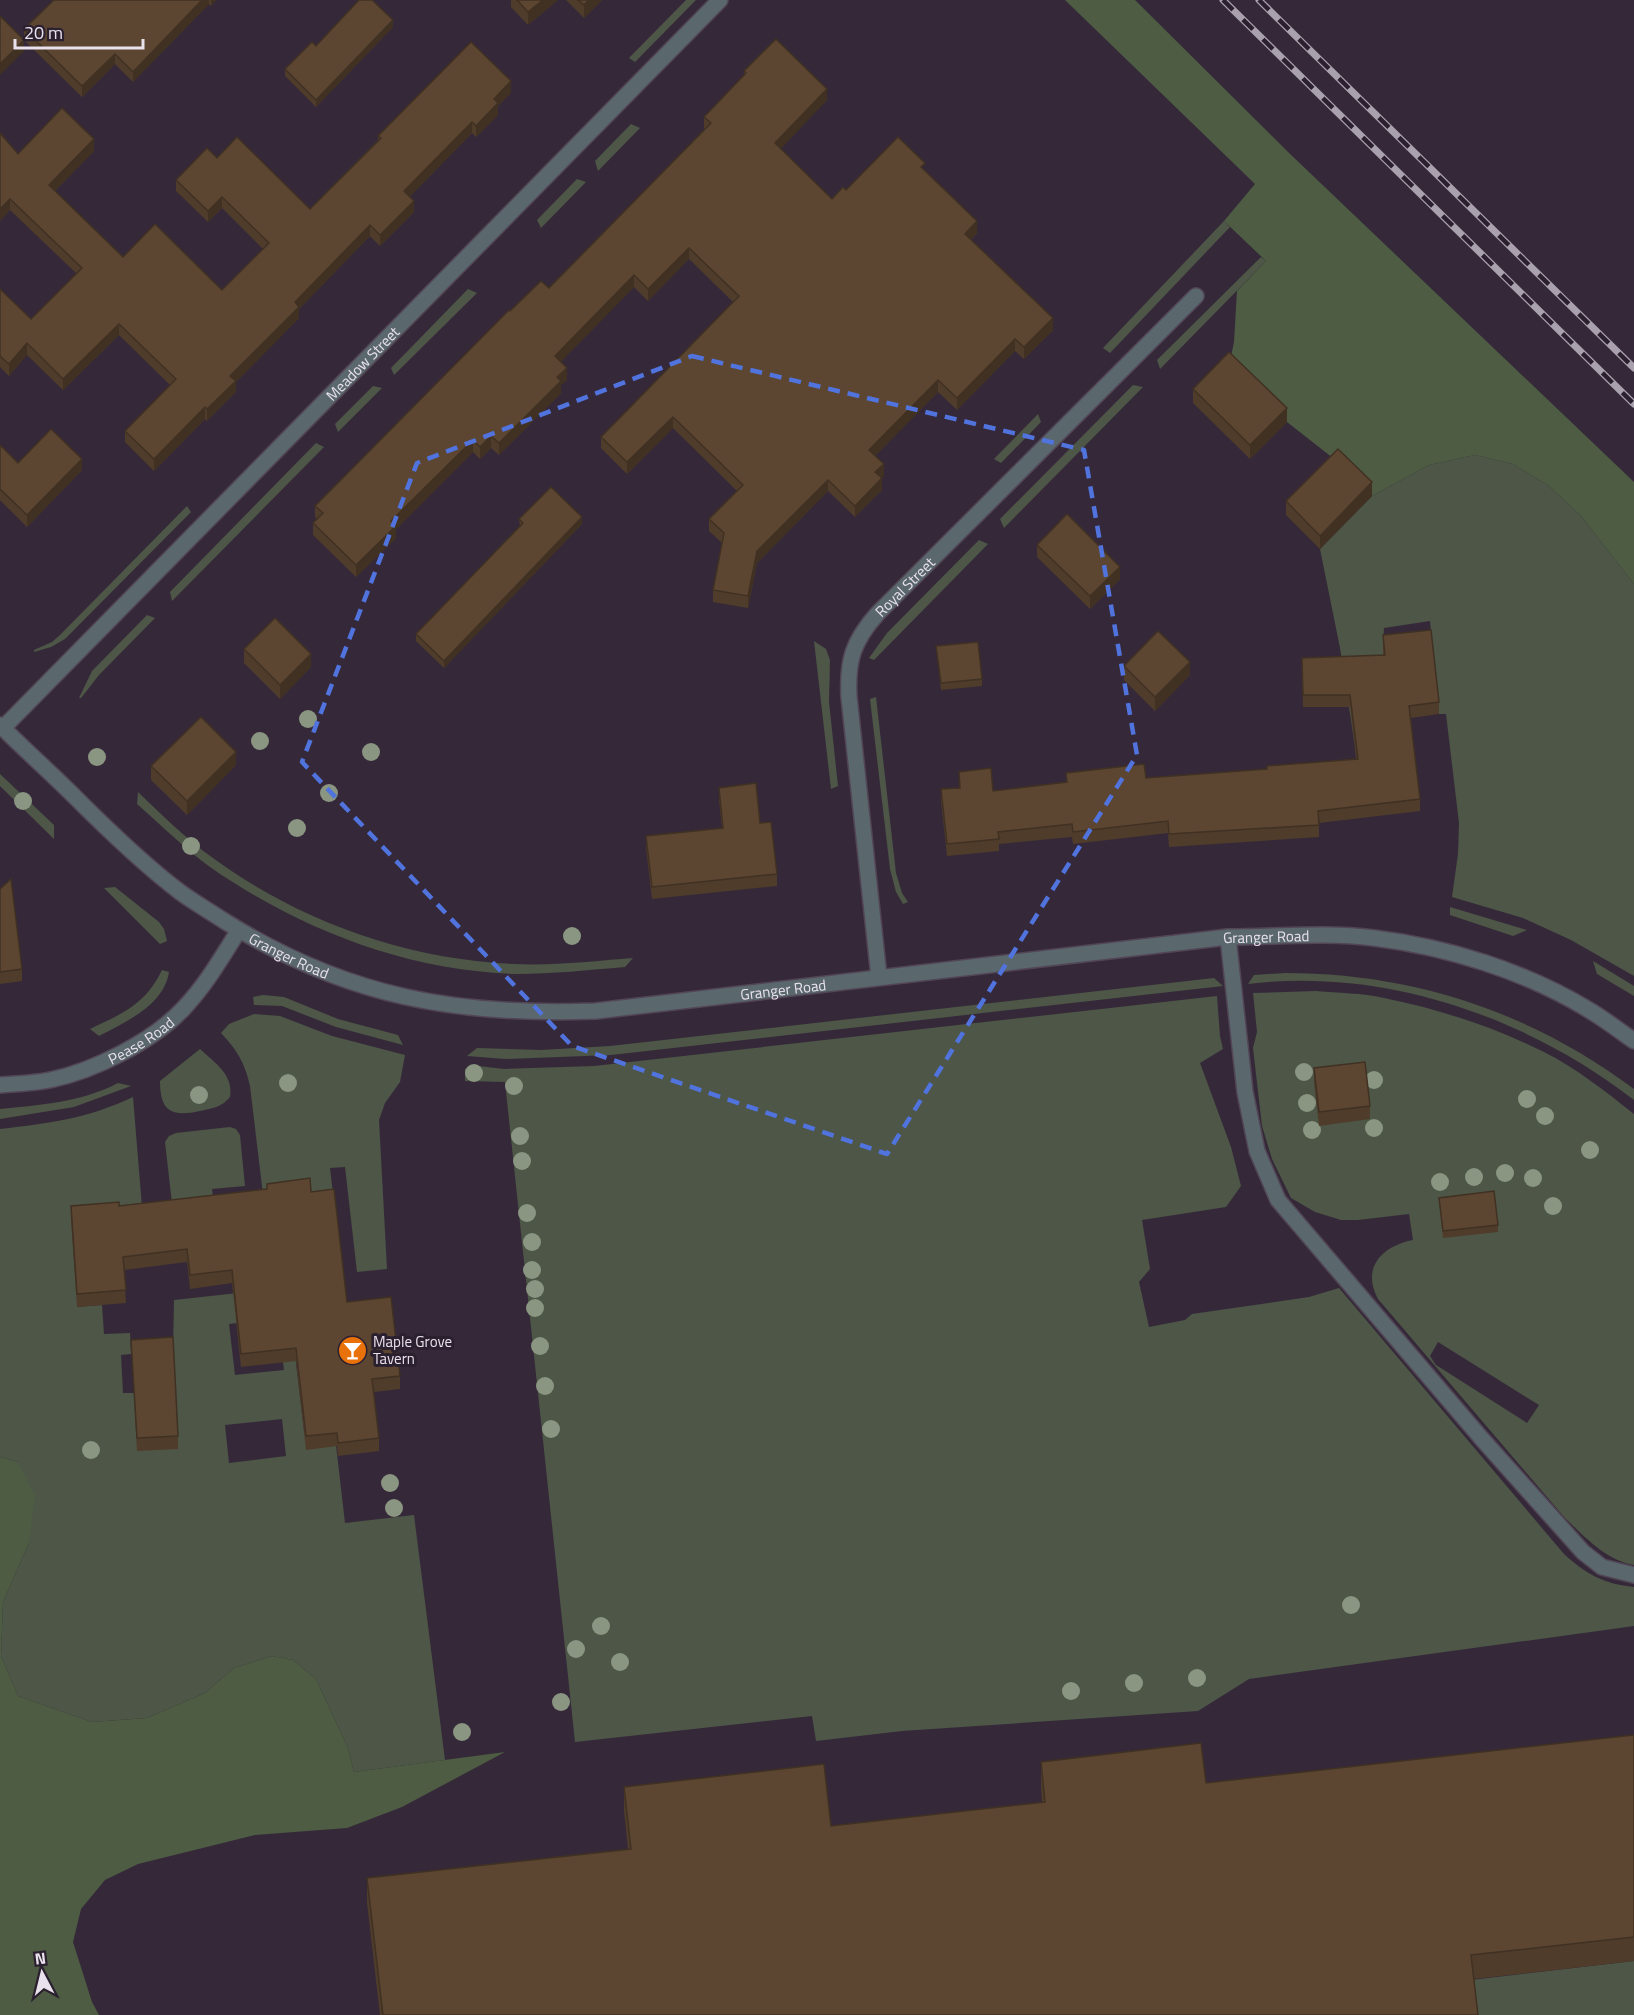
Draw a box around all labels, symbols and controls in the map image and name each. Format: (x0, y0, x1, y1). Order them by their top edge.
scale bar (15, 12, 142, 50)
text: 20 m (24, 19, 63, 46)
street label: Meadow Street (320, 320, 405, 406)
street label: Royal Street (869, 551, 940, 622)
street label: Granger Road (1222, 924, 1309, 949)
street label: Granger Road (245, 926, 332, 984)
street label: Granger Road (739, 973, 827, 1006)
street label: Pease Road (104, 1011, 179, 1070)
place label: Maple Grove Tavern (373, 1330, 452, 1370)
bar icon: Maple Grove Tavern (336, 1334, 368, 1366)
north arrow (12, 1943, 72, 2003)
text: N (33, 1946, 47, 1971)

